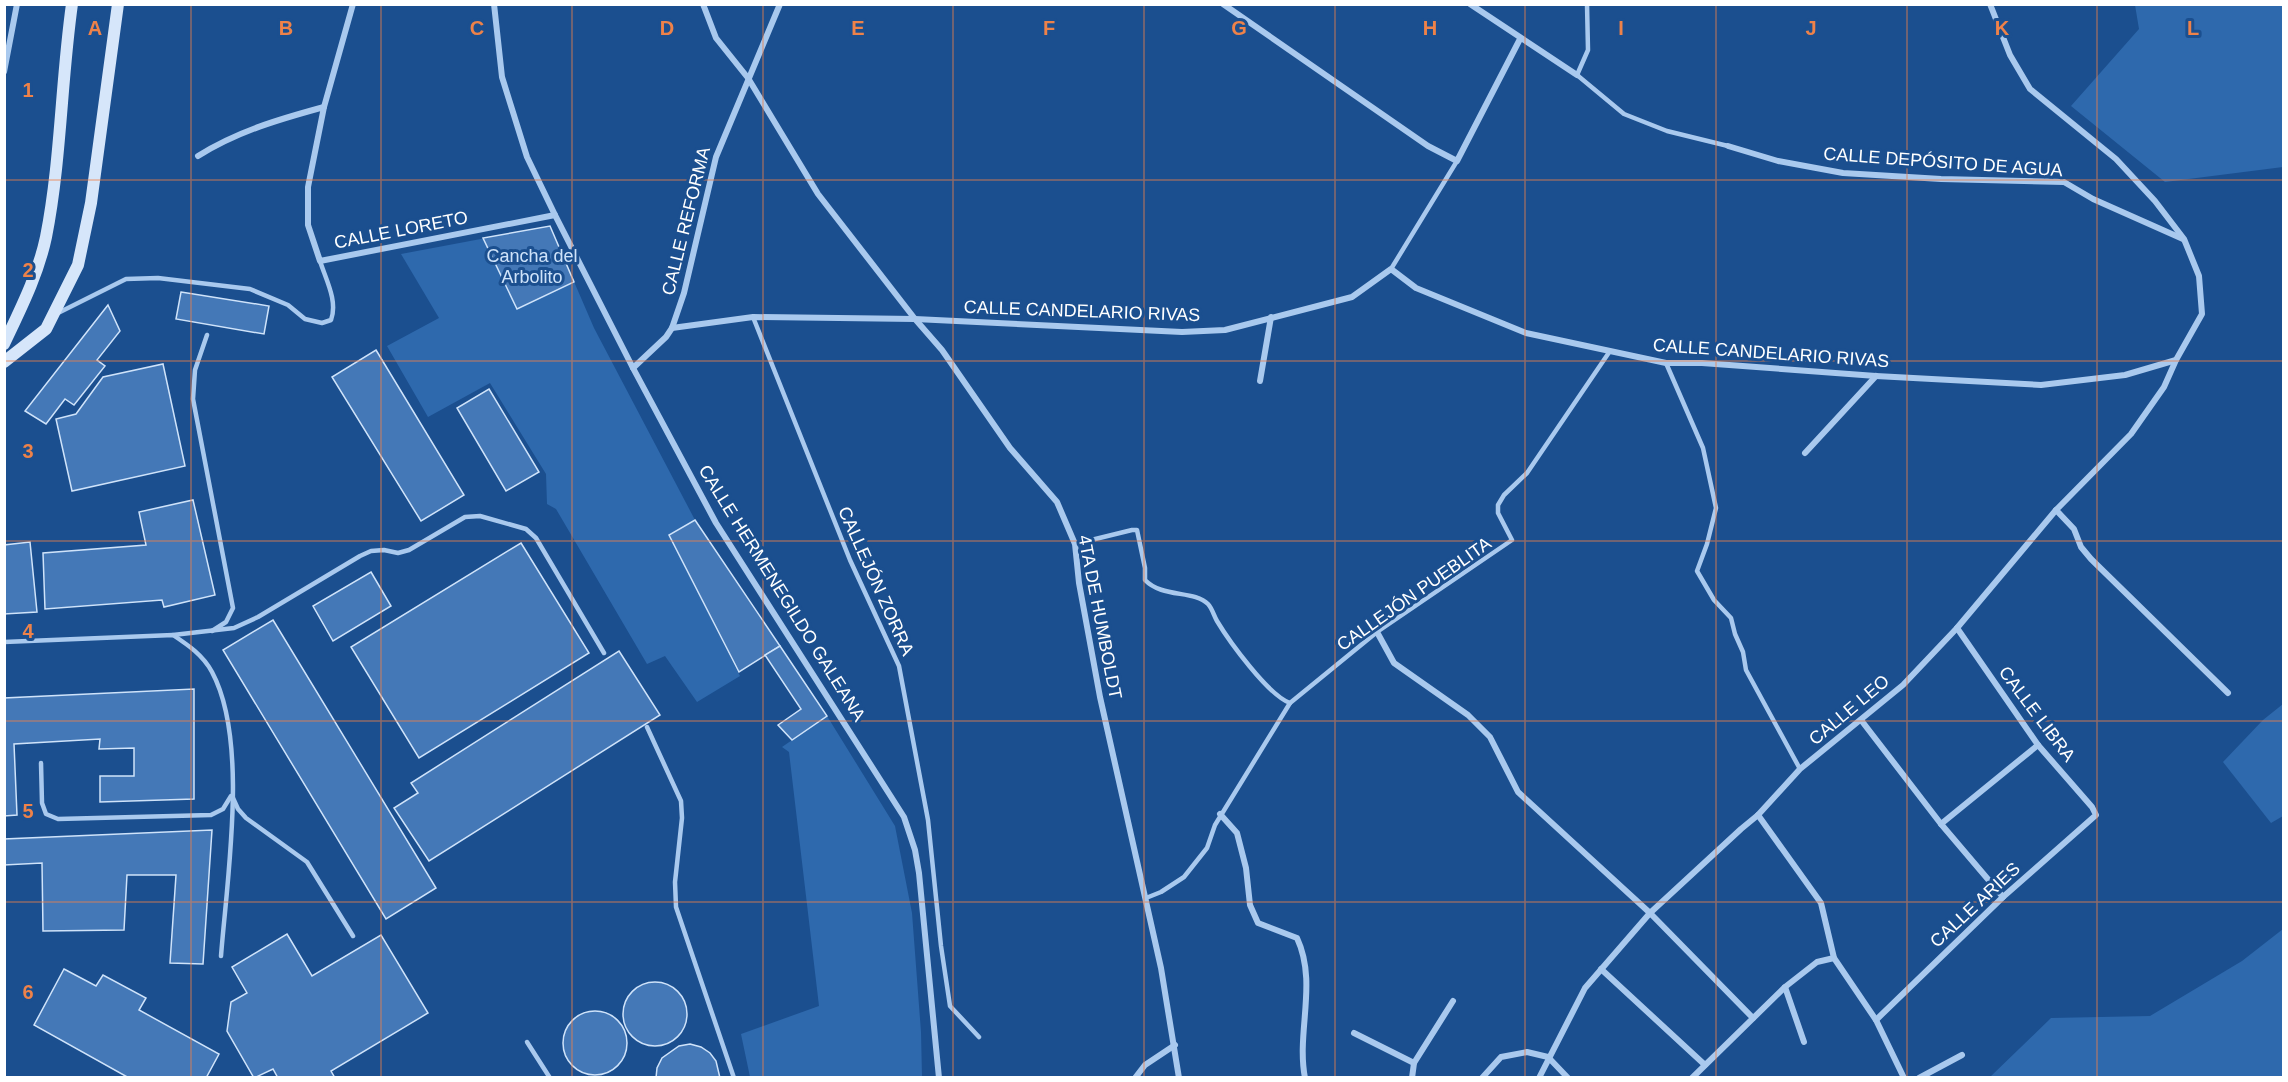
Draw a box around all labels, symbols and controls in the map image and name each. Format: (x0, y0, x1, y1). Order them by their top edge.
text: A (88, 17, 102, 39)
text: B (279, 17, 293, 39)
text: C (470, 17, 484, 39)
text: D (660, 17, 674, 39)
text: E (851, 17, 865, 39)
text: F (1043, 17, 1055, 39)
text: G (1231, 17, 1247, 39)
text: H (1423, 17, 1437, 39)
text: I (1618, 17, 1624, 39)
text: J (1805, 17, 1817, 39)
text: K (1995, 17, 2010, 39)
text: L (2187, 17, 2199, 39)
text: 1 (22, 79, 34, 101)
street label: CALLE DEPÓSITO DE AGUA (1823, 143, 2063, 180)
street label: CALLE REFORMA (658, 145, 714, 297)
street label: CALLE LORETO (332, 207, 470, 253)
park label: Cancha del Arbolito (486, 246, 578, 287)
text: 2 (22, 259, 34, 281)
street label: CALLE CANDELARIO RIVAS (963, 297, 1201, 325)
street label: CALLE CANDELARIO RIVAS (1652, 335, 1890, 371)
text: 3 (22, 440, 34, 462)
street label: CALLE HERMENEGILDO GALEANA (695, 461, 869, 725)
street label: CALLEJÓN ZORRA (834, 503, 919, 659)
street label: CALLEJÓN PUEBLITA (1332, 532, 1495, 655)
street label: 4TA DE HUMBOLDT (1074, 533, 1126, 701)
text: 4 (22, 620, 34, 642)
street label: CALLE LIBRA (1995, 662, 2079, 766)
street label: CALLE LEO (1805, 671, 1893, 749)
text: 5 (22, 800, 34, 822)
street label: CALLE ARIES (1926, 858, 2024, 952)
text: 6 (22, 981, 34, 1003)

